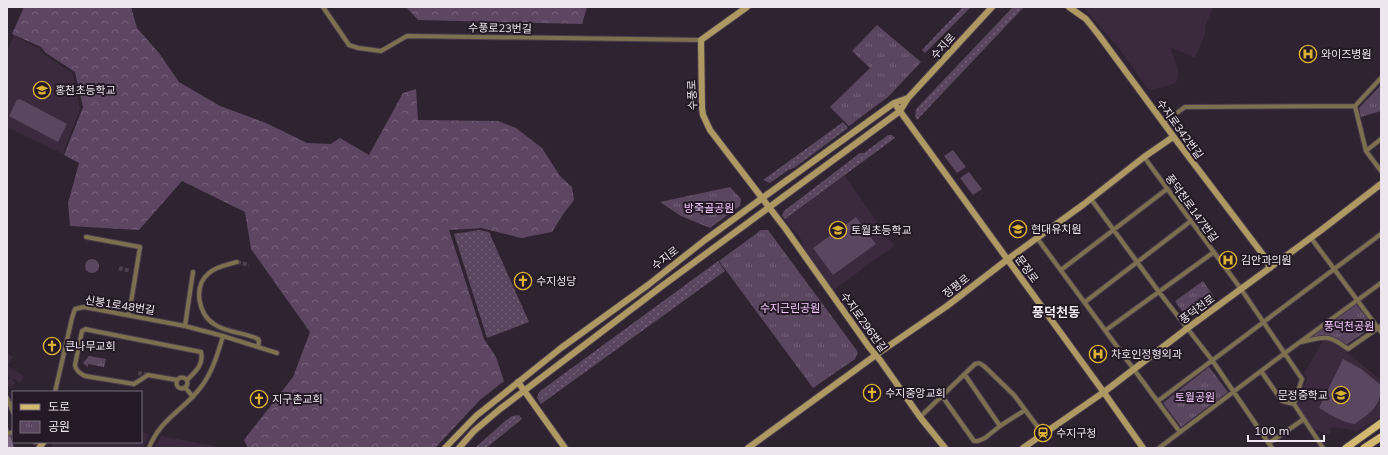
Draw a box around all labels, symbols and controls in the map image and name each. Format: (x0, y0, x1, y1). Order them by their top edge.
street label: 수풍로23번길 (468, 20, 532, 36)
street label: 수지로 (928, 30, 958, 62)
hospital icon: 와이즈병원 (1298, 44, 1318, 64)
place label: 와이즈병원 (1321, 47, 1372, 61)
street label: 수풍로 (684, 79, 700, 111)
school or university icon: 홍천초등학교 (32, 80, 52, 100)
place label: 홍천초등학교 (55, 83, 116, 97)
street label: 수지로342번길 (1154, 96, 1206, 162)
street label: 풍덕천로147번길 (1163, 171, 1221, 245)
park label: 방죽골공원 (684, 201, 734, 215)
school or university icon: 현대유치원 (1008, 219, 1028, 239)
school or university icon: 토월초등학교 (828, 220, 848, 240)
place label: 현대유치원 (1031, 222, 1082, 236)
place label: 토월초등학교 (851, 223, 912, 237)
street label: 수지로 (649, 243, 681, 273)
hospital icon: 김안과의원 (1218, 250, 1238, 270)
street label: 문정로 (1012, 253, 1042, 285)
place label: 김안과의원 (1241, 253, 1292, 267)
church icon: 수지성당 (513, 271, 533, 291)
street label: 정평로 (940, 271, 972, 301)
place label: 수지성당 (536, 274, 576, 288)
street label: 수지로296번길 (838, 289, 890, 355)
street label: 풍덕천로 (1177, 291, 1217, 327)
street label: 신봉1로48번길 (84, 293, 156, 317)
park label: 수지근린공원 (760, 301, 820, 315)
district label: 풍덕천동 (1032, 304, 1080, 320)
park label: 풍덕천공원 (1324, 319, 1374, 333)
church icon: 큰나무교회 (42, 336, 62, 356)
place label: 큰나무교회 (65, 339, 116, 353)
hospital icon: 차호인정형외과 (1088, 344, 1108, 364)
place label: 차호인정형외과 (1111, 347, 1182, 361)
church icon: 수지중앙교회 (862, 383, 882, 403)
school or university icon: 문정중학교 (1331, 385, 1351, 405)
place label: 수지중앙교회 (885, 386, 946, 400)
place label: 문정중학교 (1277, 388, 1328, 402)
church icon: 지구촌교회 (249, 389, 269, 409)
park label: 토월공원 (1175, 390, 1215, 404)
legend (12, 391, 142, 443)
place label: 지구촌교회 (272, 392, 323, 406)
text: 도로 (48, 399, 70, 414)
scale bar (1248, 417, 1324, 443)
text: 공원 (48, 419, 70, 434)
station icon: 수지구청 (1033, 423, 1053, 443)
text: 100 m (1254, 423, 1289, 438)
place label: 수지구청 (1056, 426, 1096, 440)

